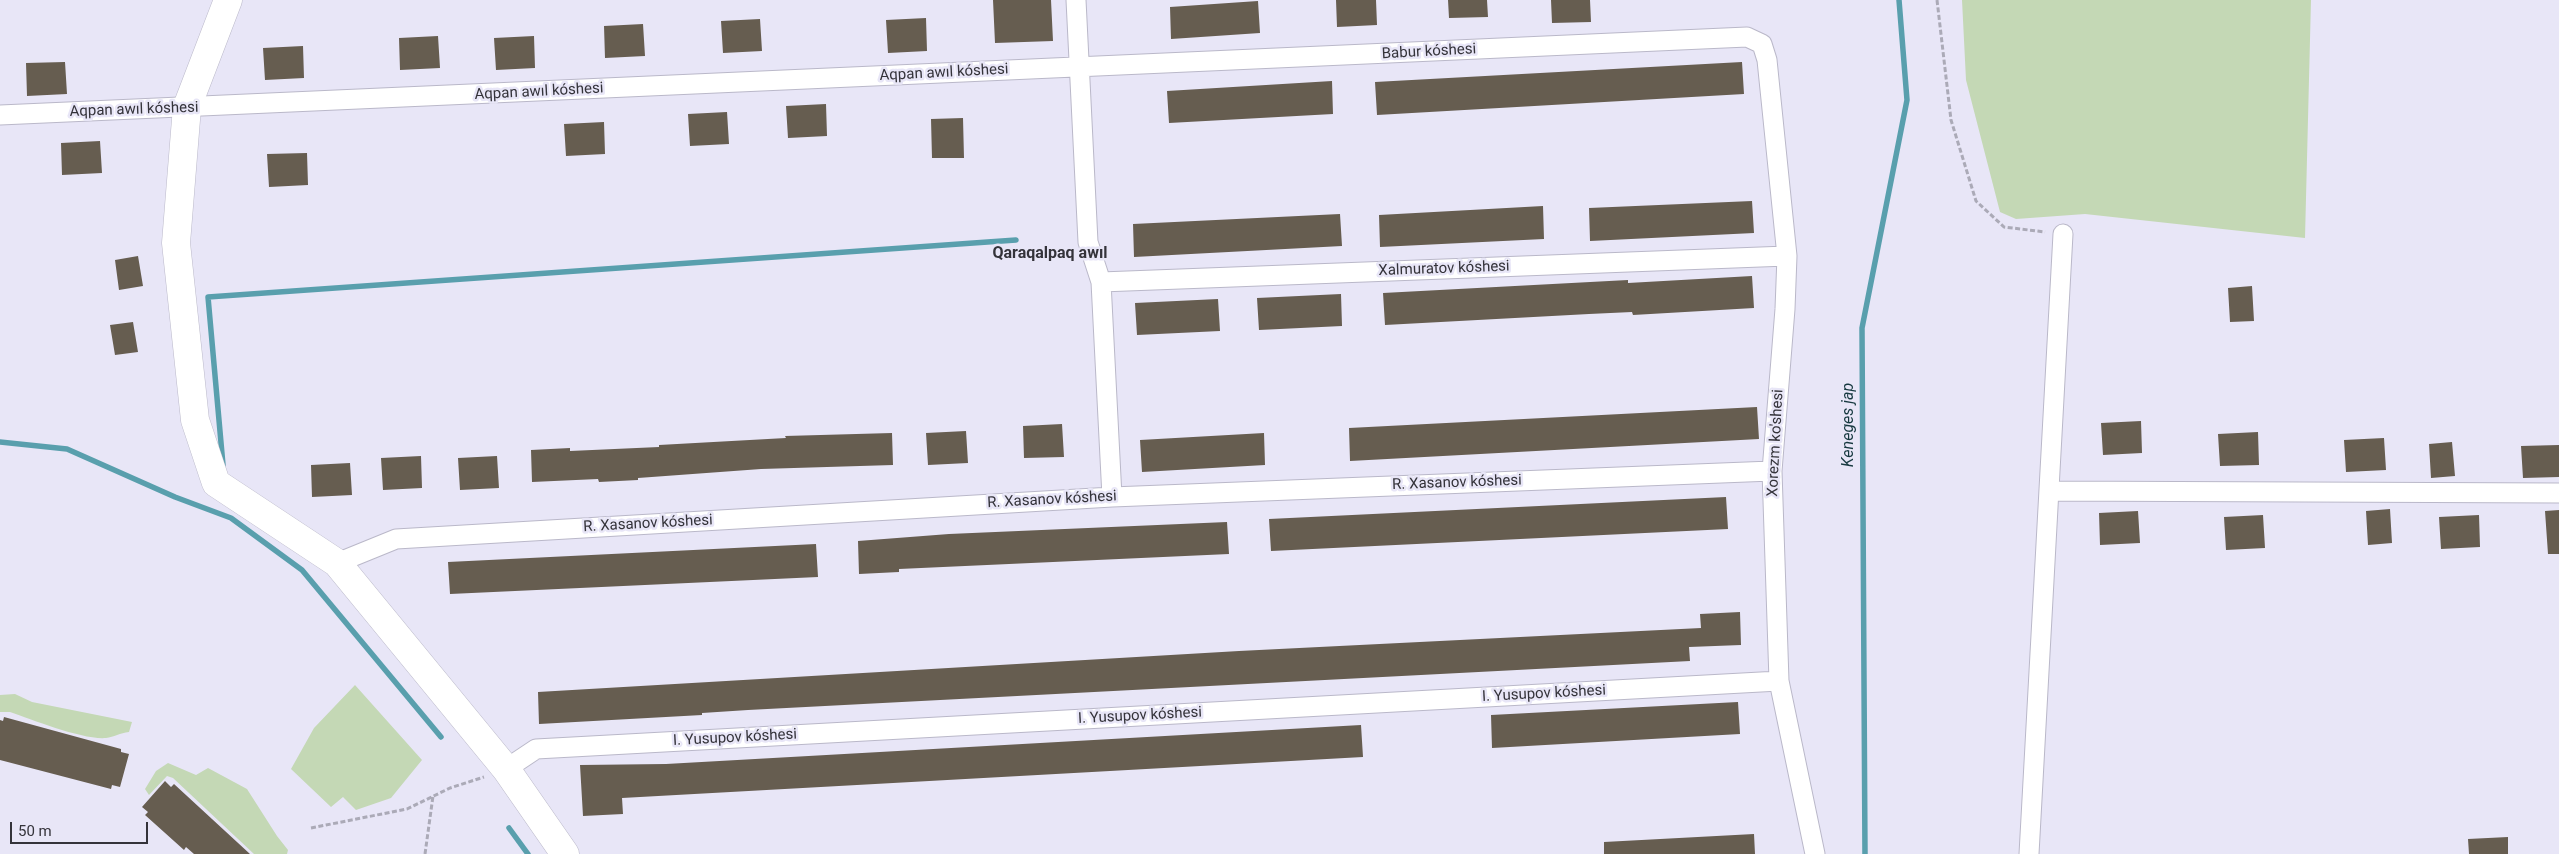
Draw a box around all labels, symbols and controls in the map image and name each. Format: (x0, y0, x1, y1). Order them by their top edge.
street label: Babur kóshesi (1381, 41, 1477, 63)
street label: Aqpan awıl kóshesi (879, 61, 1009, 85)
street label: Aqpan awıl kóshesi (474, 80, 604, 104)
street label: Aqpan awıl kóshesi (69, 99, 199, 121)
district label: Qaraqalpaq awıl (992, 244, 1108, 264)
street label: Xalmuratov kóshesi (1378, 258, 1510, 280)
water label: Keneges jap (1839, 383, 1859, 467)
street label: Xorezm ko'shesi (1764, 389, 1788, 497)
street label: R. Xasanov kóshesi (1392, 472, 1522, 494)
street label: R. Xasanov kóshesi (987, 488, 1117, 512)
street label: R. Xasanov kóshesi (583, 512, 713, 536)
street label: I. Yusupov kóshesi (1482, 682, 1606, 706)
street label: I. Yusupov kóshesi (1078, 704, 1202, 728)
street label: I. Yusupov kóshesi (673, 726, 797, 750)
scale bar (12, 812, 150, 844)
text: 50 m (18, 822, 52, 840)

